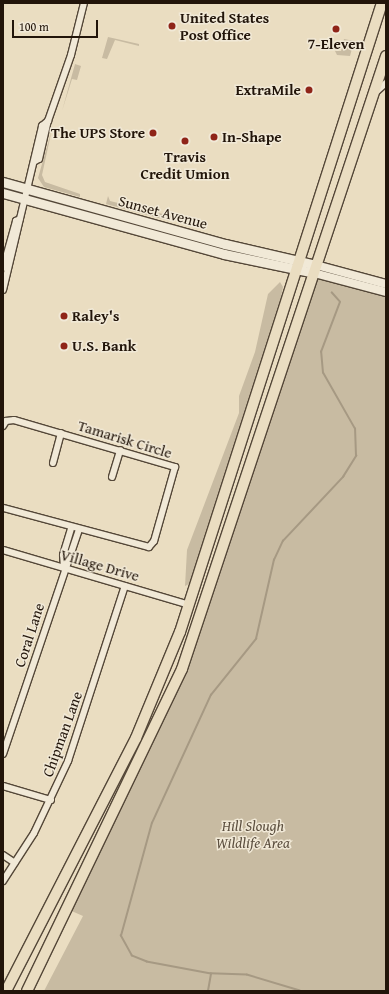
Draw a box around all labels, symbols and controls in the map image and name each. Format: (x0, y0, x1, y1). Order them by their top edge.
place label: United States Post Office (180, 8, 269, 43)
scale bar (14, 12, 100, 38)
text: 100 m (19, 18, 49, 35)
marker: United States Post Office (167, 21, 177, 31)
marker: 7-Eleven (331, 24, 341, 34)
place label: 7-Eleven (308, 35, 364, 53)
place label: ExtraMile (235, 81, 301, 99)
marker: ExtraMile (304, 85, 314, 95)
place label: The UPS Store (51, 124, 145, 142)
marker: The UPS Store (148, 128, 158, 138)
place label: In-Shape (222, 128, 282, 146)
marker: In-Shape (209, 132, 219, 142)
marker: Travis Credit Umion (180, 136, 190, 146)
place label: Travis Credit Umion (140, 147, 230, 182)
street label: Sunset Avenue (116, 191, 210, 233)
place label: Raley's (72, 307, 119, 325)
marker: Raley's (59, 311, 69, 321)
place label: U.S. Bank (72, 337, 136, 355)
marker: U.S. Bank (59, 341, 69, 351)
street label: Tamarisk Circle (76, 416, 174, 462)
street label: Village Drive (59, 545, 141, 585)
street label: Coral Lane (10, 601, 48, 669)
street label: Chipman Lane (38, 689, 86, 779)
park label: Hill Slough Wildlife Area (216, 816, 290, 851)

